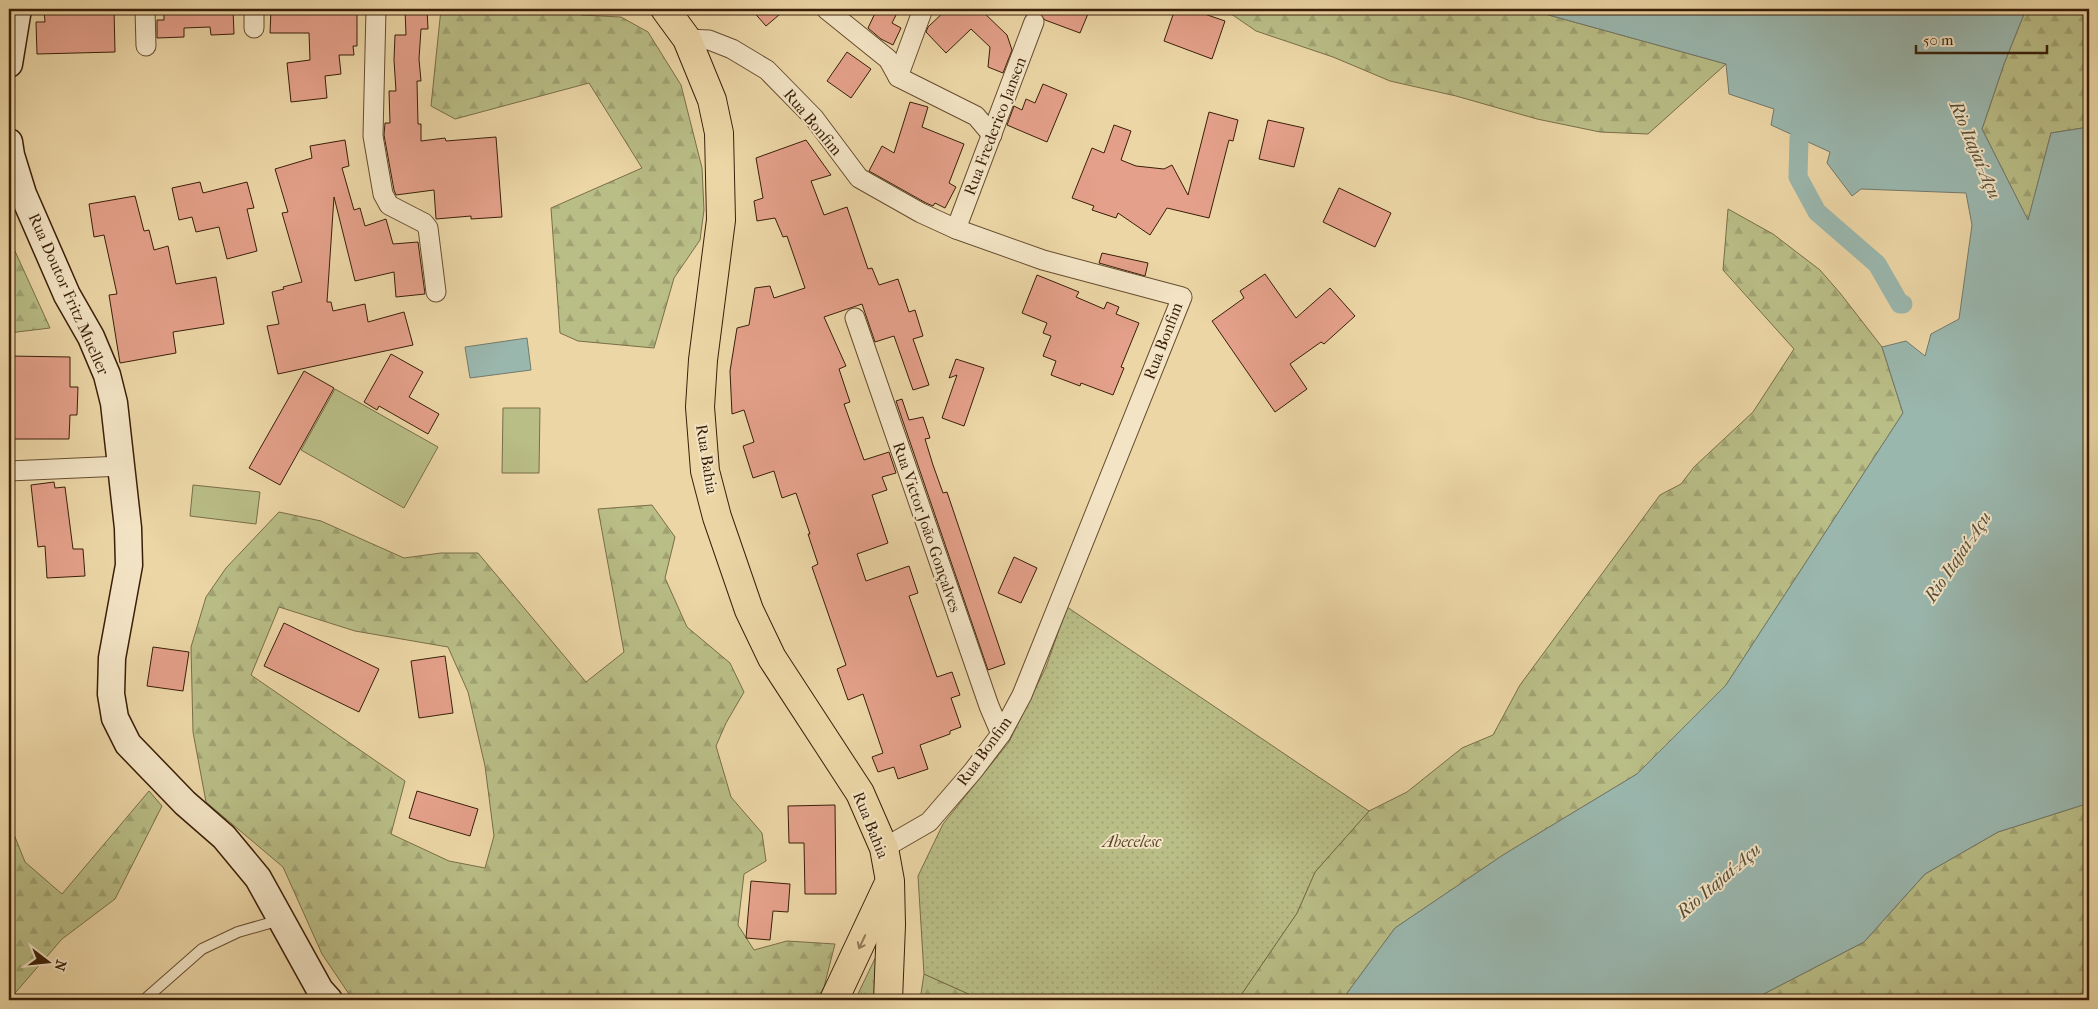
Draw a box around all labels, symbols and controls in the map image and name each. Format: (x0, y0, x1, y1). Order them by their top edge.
scale bar (1916, 22, 2047, 54)
text: 50 m (1923, 31, 1954, 49)
street label: Rua Frederico Jansen (960, 54, 1030, 198)
street label: Rua Bonfim (780, 85, 847, 160)
water label: Rio Itajaí-Açu (1945, 97, 2005, 202)
street label: Rua Doutor Fritz Mueller (25, 210, 113, 378)
street label: Rua Bonfim (1140, 299, 1187, 382)
street label: Rua Bahia (692, 423, 722, 496)
street label: Rua Victor João Gonçalves (889, 439, 965, 615)
water label: Rio Itajaí-Açu (1920, 508, 1996, 607)
street label: Rua Bonfim (952, 712, 1016, 789)
street label: Rua Bahia (849, 789, 893, 862)
park label: Abecelesc (1101, 832, 1162, 851)
water label: Rio Itajaí-Açu (1672, 839, 1765, 924)
one-way arrow (857, 934, 867, 949)
north arrow (22, 936, 72, 986)
text: N (50, 958, 70, 973)

